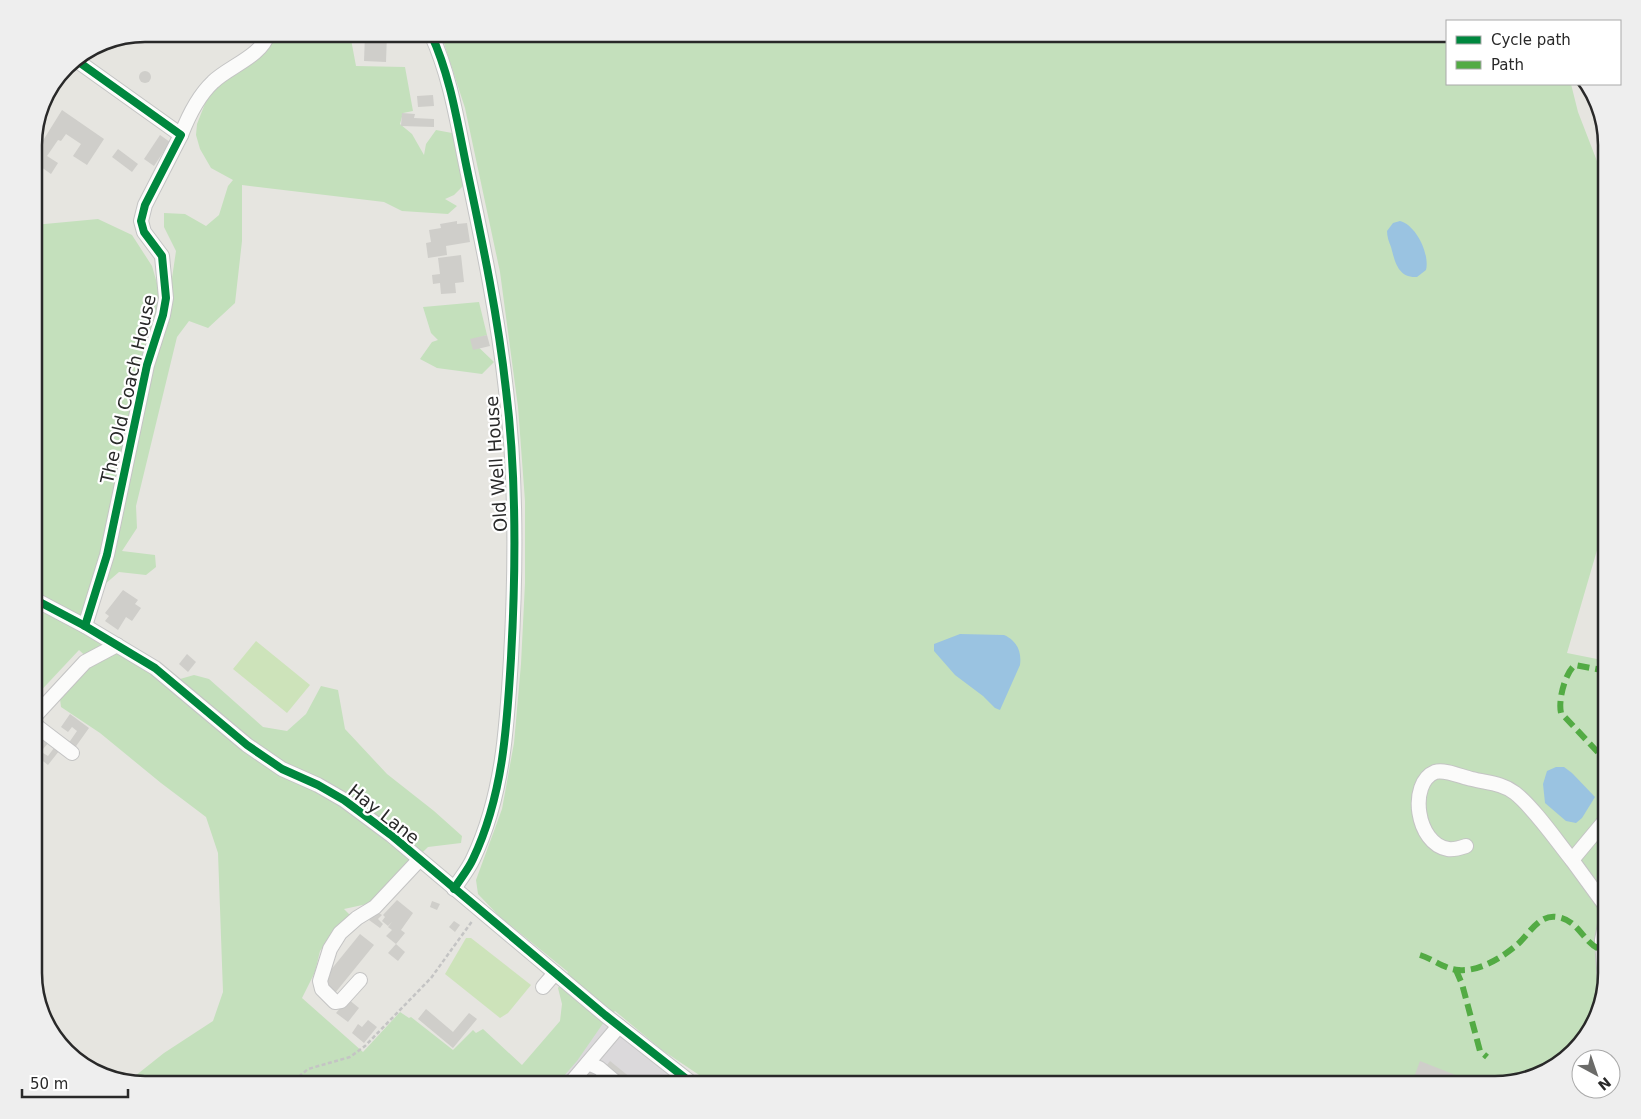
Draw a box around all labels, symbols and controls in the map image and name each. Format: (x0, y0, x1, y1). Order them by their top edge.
legend (1446, 20, 1621, 85)
text: Cycle path (1491, 31, 1571, 49)
text: Path (1491, 56, 1524, 74)
street label: The Old Coach House (96, 292, 160, 487)
street label: Old Well House (481, 395, 511, 533)
street label: Hay Lane (344, 780, 424, 848)
north arrow (1571, 1049, 1621, 1099)
scale bar (22, 1066, 129, 1098)
text: N (1595, 1074, 1614, 1094)
text: 50 m (30, 1075, 68, 1093)

